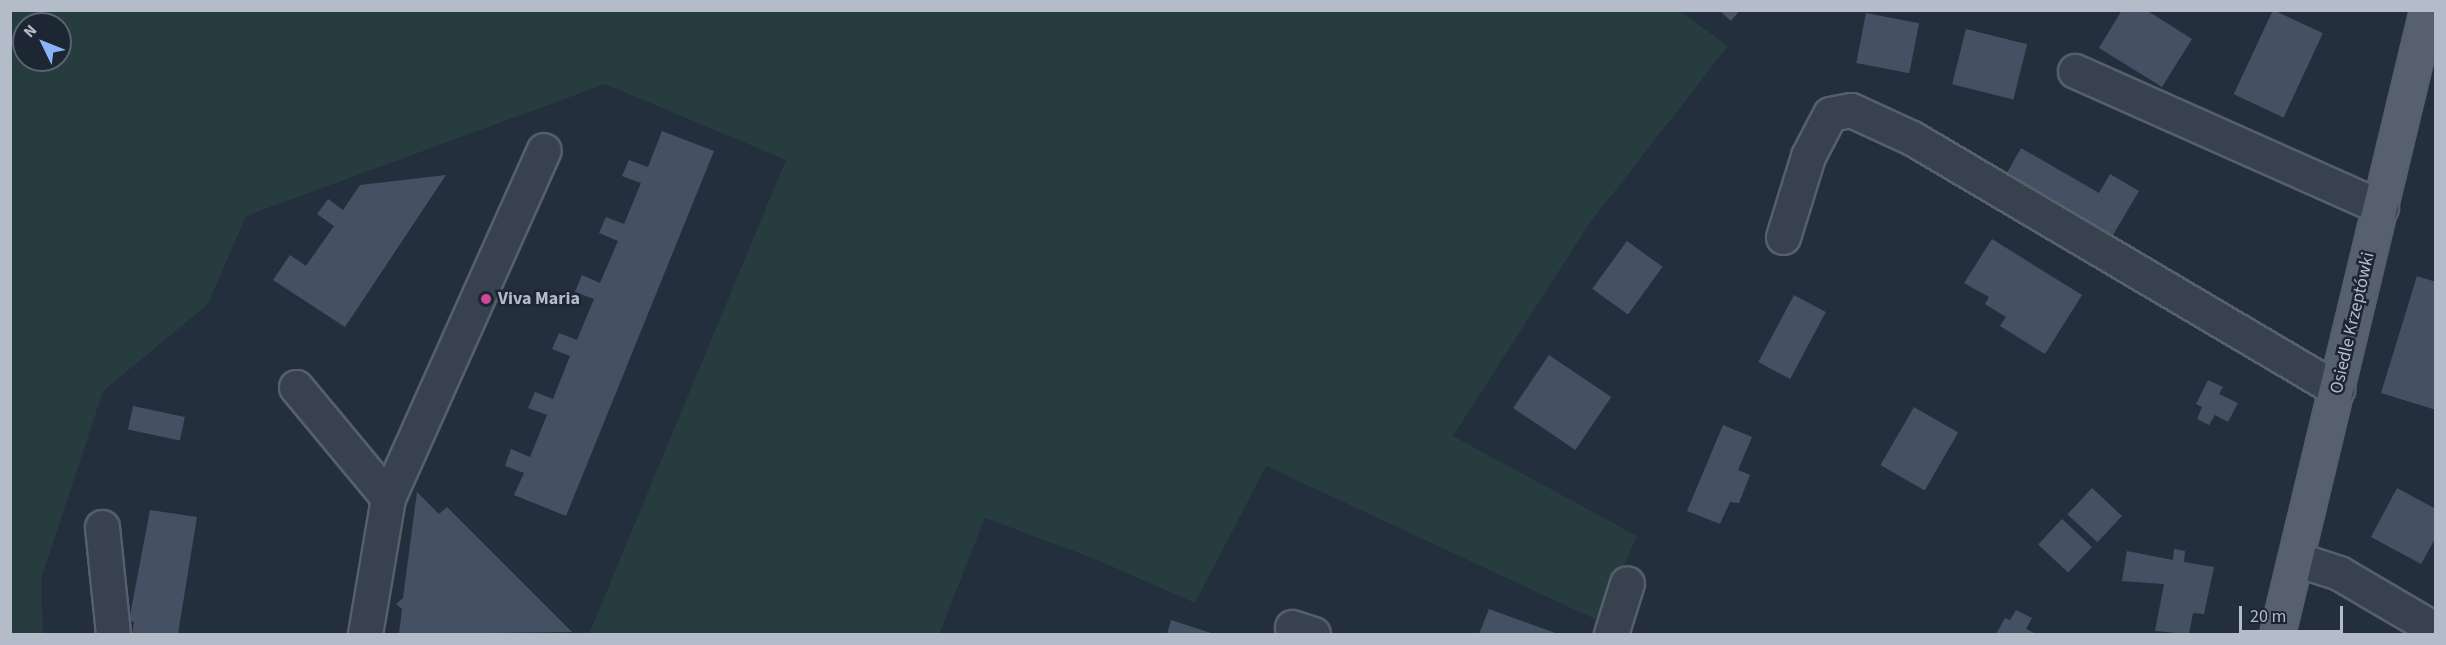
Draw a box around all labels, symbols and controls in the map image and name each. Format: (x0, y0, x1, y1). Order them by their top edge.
north arrow (12, 12, 72, 72)
text: N (19, 20, 42, 42)
street label: Osiedle Krzeptówki (2326, 250, 2380, 396)
place label: Viva Maria (498, 288, 580, 310)
marker: Viva Maria (479, 292, 493, 306)
scale bar (2242, 594, 2346, 632)
text: 20 m (2250, 604, 2286, 629)

